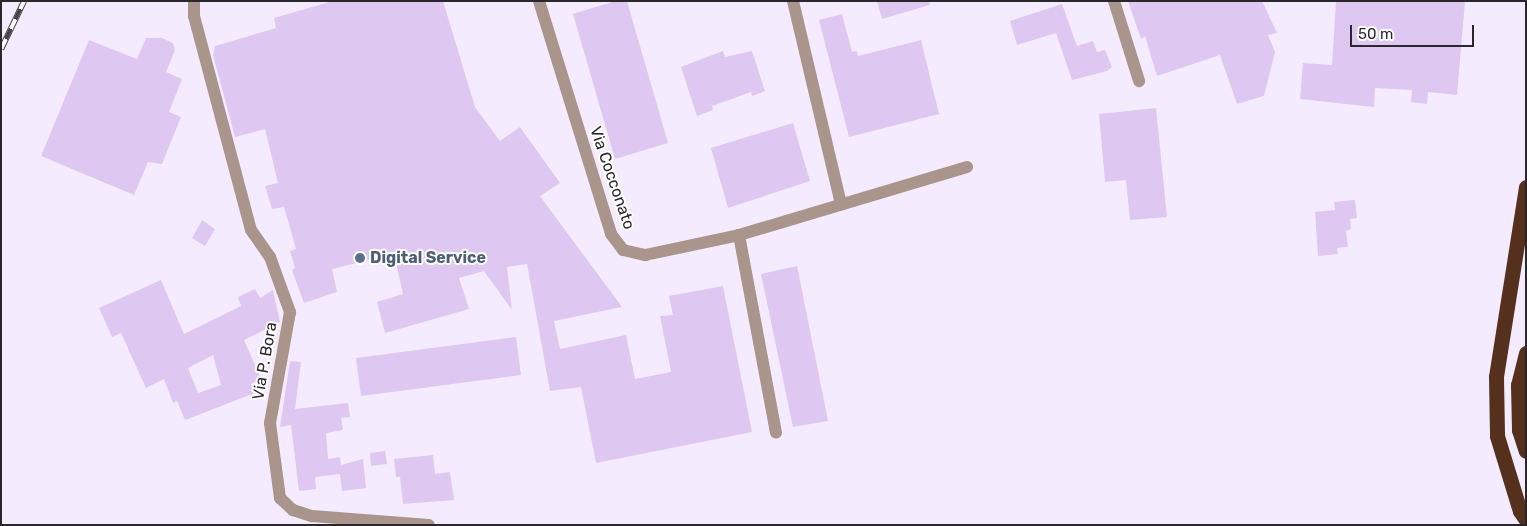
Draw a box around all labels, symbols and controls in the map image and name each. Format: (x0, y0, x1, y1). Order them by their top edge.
scale bar (1352, 15, 1476, 47)
text: 50 m (1358, 25, 1393, 43)
street label: Via Cocconato (585, 124, 639, 232)
place label: Digital Service (370, 248, 486, 268)
marker: Digital Service (354, 252, 366, 264)
street label: Via P. Bora (249, 321, 281, 401)

